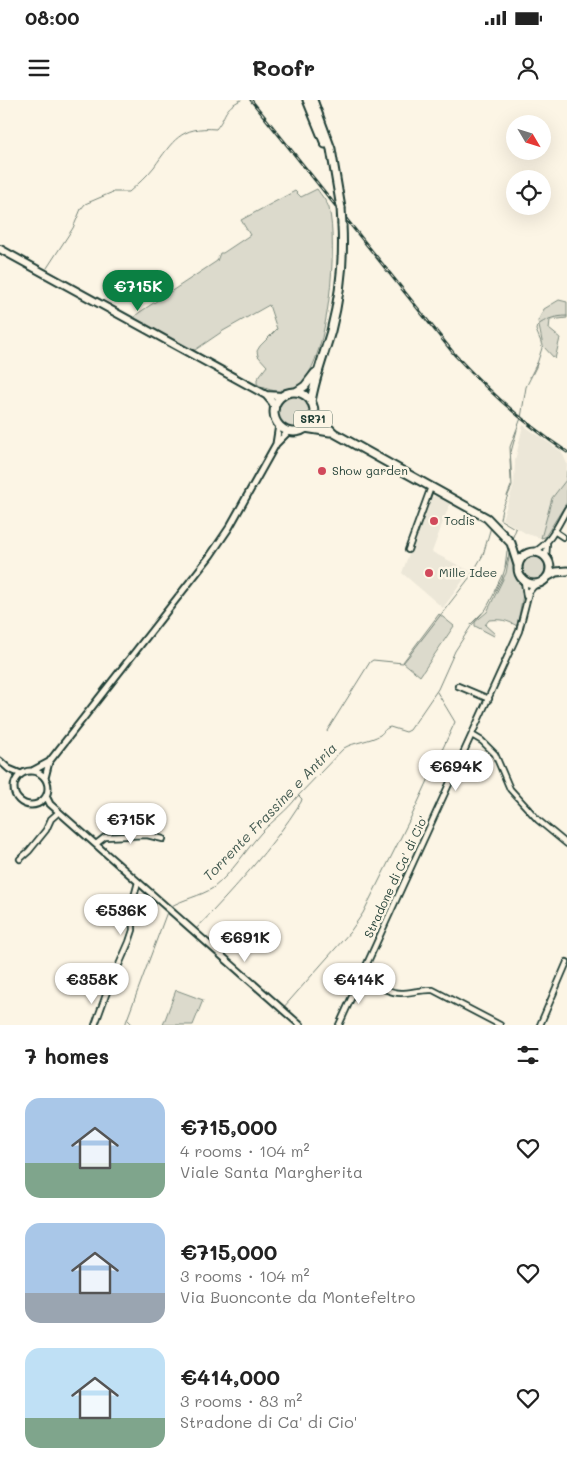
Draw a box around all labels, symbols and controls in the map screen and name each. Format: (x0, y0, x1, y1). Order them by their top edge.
text: 08:00 (25, 5, 79, 30)
text: Roofr (252, 53, 315, 82)
icon: menu (25, 54, 53, 82)
icon: person (514, 54, 542, 82)
north arrow (506, 115, 551, 160)
map controls (506, 115, 551, 215)
button: locate (506, 170, 551, 215)
pin: €715K (103, 270, 173, 312)
text: €715K (114, 275, 162, 296)
road number: SR71 (294, 410, 332, 428)
place label: Show garden (332, 462, 408, 478)
marker: Show garden (316, 465, 328, 477)
place label: Todis (444, 512, 475, 528)
marker: Todis (428, 515, 440, 527)
place label: Mille Idee (439, 564, 497, 580)
marker: Mille Idee (423, 567, 435, 579)
water label: Torrente Frassine e Antria (199, 738, 341, 885)
pin: €694K (421, 750, 491, 792)
text: €694K (430, 755, 482, 776)
pin: €715K (96, 802, 166, 845)
text: €715K (107, 808, 155, 829)
street label: Stradone di Ca' di Cio' (360, 813, 430, 940)
pin: €536K (86, 894, 156, 936)
text: €536K (95, 899, 147, 920)
pin: €691K (210, 920, 280, 963)
text: €691K (220, 926, 270, 947)
pin: €358K (57, 962, 127, 1005)
pin: €414K (324, 962, 394, 1005)
text: €358K (66, 968, 118, 989)
text: €414K (334, 968, 384, 989)
icon: filters (514, 1041, 542, 1069)
text: 7 homes (25, 1042, 109, 1069)
text: €715,000 (180, 1113, 277, 1140)
icon: home (65, 1118, 125, 1178)
icon: heart (514, 1134, 542, 1162)
text: 4 rooms · 104 m² (180, 1140, 310, 1161)
text: Viale Santa Margherita (180, 1161, 363, 1182)
text: €715,000 (180, 1238, 277, 1265)
icon: home (65, 1243, 125, 1303)
icon: heart (514, 1259, 542, 1287)
text: 3 rooms · 104 m² (180, 1265, 310, 1286)
text: Via Buonconte da Montefeltro (180, 1286, 415, 1307)
text: €414,000 (180, 1363, 280, 1390)
icon: home (65, 1368, 125, 1428)
icon: heart (514, 1384, 542, 1412)
text: 3 rooms · 83 m² (180, 1390, 302, 1411)
text: Stradone di Ca' di Cio' (180, 1411, 357, 1432)

